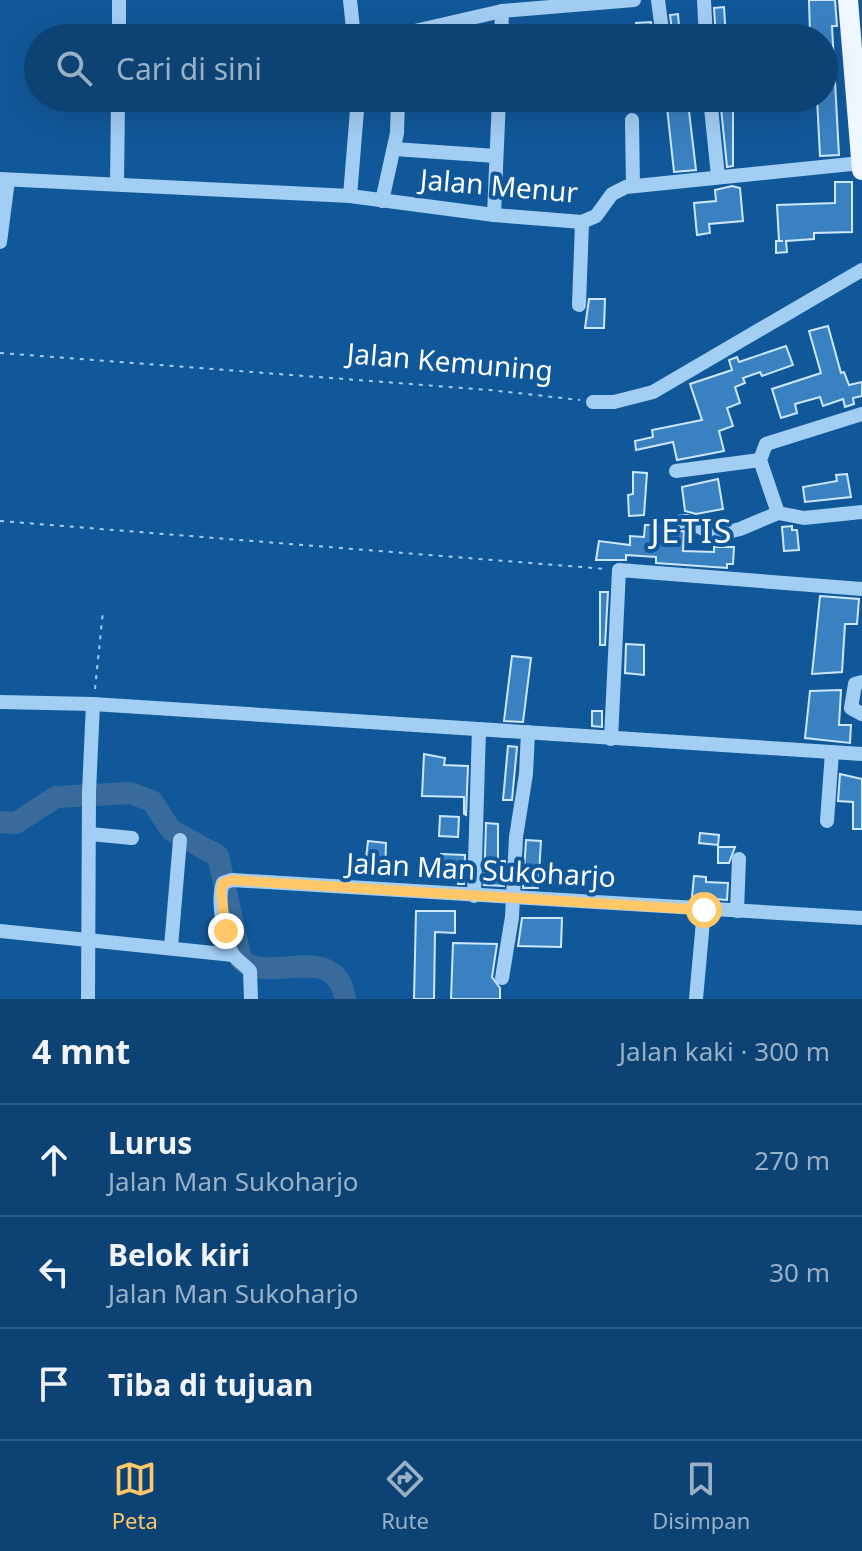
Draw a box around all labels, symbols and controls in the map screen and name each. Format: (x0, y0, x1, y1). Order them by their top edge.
search box (24, 24, 838, 112)
icon: search (52, 46, 96, 90)
text: Cari di sini (116, 48, 262, 89)
street label: Jalan Menur (416, 159, 580, 211)
street label: Jalan Kemuning (343, 333, 555, 389)
district label: JETIS (648, 509, 733, 552)
street label: Jalan Man Sukoharjo (342, 843, 617, 895)
route start (686, 892, 722, 928)
route end (208, 913, 244, 949)
text: 4 mnt (32, 1028, 130, 1074)
text: Jalan kaki · 300 m (619, 1033, 830, 1069)
text: Lurus (108, 1122, 192, 1163)
icon: ahead (32, 1138, 76, 1182)
text: 270 m (754, 1142, 830, 1178)
text: Jalan Man Sukoharjo (108, 1163, 359, 1199)
text: Belok kiri (108, 1234, 250, 1275)
icon: left (32, 1250, 76, 1294)
text: 30 m (769, 1254, 830, 1290)
text: Jalan Man Sukoharjo (108, 1275, 359, 1311)
icon: arrive (32, 1362, 76, 1406)
text: Tiba di tujuan (108, 1364, 313, 1405)
tab: Peta (112, 1457, 158, 1535)
tab: Rute (381, 1457, 429, 1535)
tab: Disimpan (652, 1457, 750, 1535)

